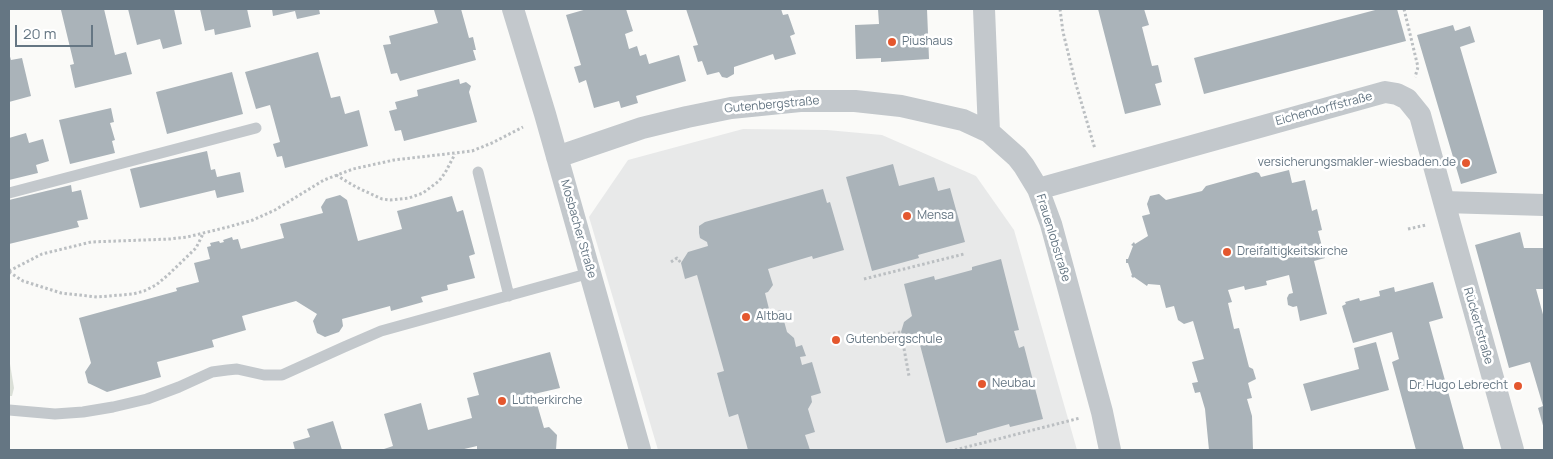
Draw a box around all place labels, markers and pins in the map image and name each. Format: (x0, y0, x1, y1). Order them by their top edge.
place label: Piushaus (902, 35, 953, 49)
marker: Piushaus (886, 36, 898, 48)
place label: versicherungsmakler-wiesbaden.de (1258, 156, 1456, 170)
marker: versicherungsmakler-wiesbaden.de (1460, 157, 1472, 169)
place label: Mensa (917, 209, 954, 223)
marker: Mensa (901, 210, 913, 222)
place label: Dreifaltigkeitskirche (1237, 245, 1348, 259)
marker: Dreifaltigkeitskirche (1221, 246, 1233, 258)
place label: Altbau (756, 310, 792, 324)
marker: Altbau (740, 311, 752, 323)
place label: Gutenbergschule (846, 333, 942, 347)
marker: Gutenbergschule (830, 334, 842, 346)
place label: Neubau (992, 377, 1035, 391)
marker: Neubau (976, 378, 988, 390)
place label: Dr. Hugo Lebrecht (1409, 379, 1508, 393)
marker: Dr. Hugo Lebrecht (1512, 380, 1524, 392)
place label: Lutherkirche (512, 394, 582, 408)
marker: Lutherkirche (496, 395, 508, 407)

